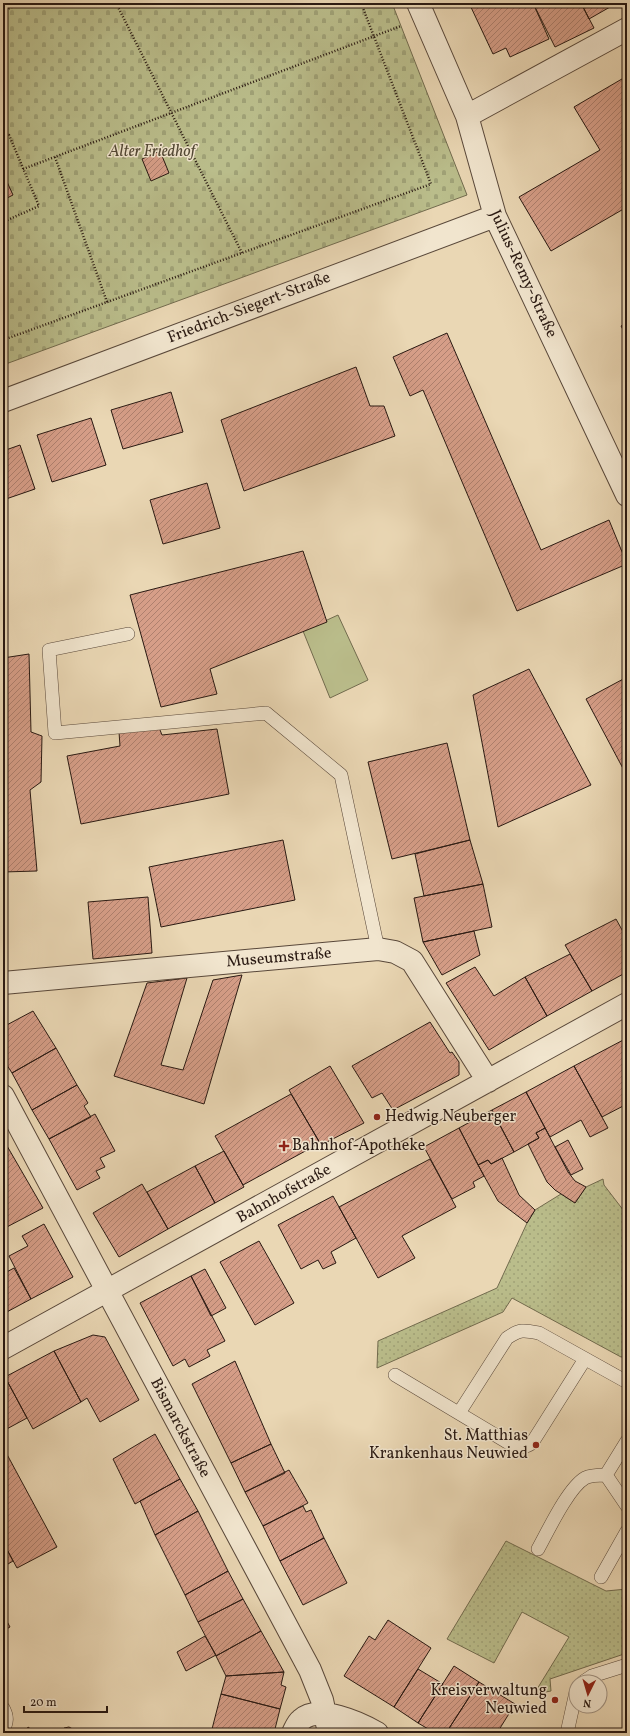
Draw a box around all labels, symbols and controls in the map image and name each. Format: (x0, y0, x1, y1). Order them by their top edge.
park label: Alter Friedhof (108, 141, 198, 163)
street label: Julius-Remy-Straße (484, 206, 562, 342)
street label: Friedrich-Siegert-Straße (164, 267, 334, 349)
street label: Museumstraße (225, 942, 333, 974)
place label: Hedwig Neuberger (385, 1106, 517, 1128)
marker: Hedwig Neuberger (372, 1112, 382, 1122)
place label: Bahnhof-Apotheke (292, 1135, 425, 1157)
marker: Bahnhof-Apotheke (279, 1141, 289, 1151)
street label: Bahnhofstraße (233, 1159, 335, 1229)
street label: Bismarckstraße (144, 1374, 216, 1482)
place label: St. Matthias Krankenhaus Neuwied (369, 1425, 528, 1465)
marker: St. Matthias Krankenhaus Neuwied (531, 1440, 541, 1450)
north arrow (568, 1674, 608, 1714)
place label: Kreisverwaltung Neuwied (430, 1680, 547, 1720)
scale bar (24, 1688, 107, 1714)
text: 20 m (30, 1695, 57, 1711)
marker: Kreisverwaltung Neuwied (550, 1695, 560, 1705)
text: N (583, 1695, 592, 1710)

